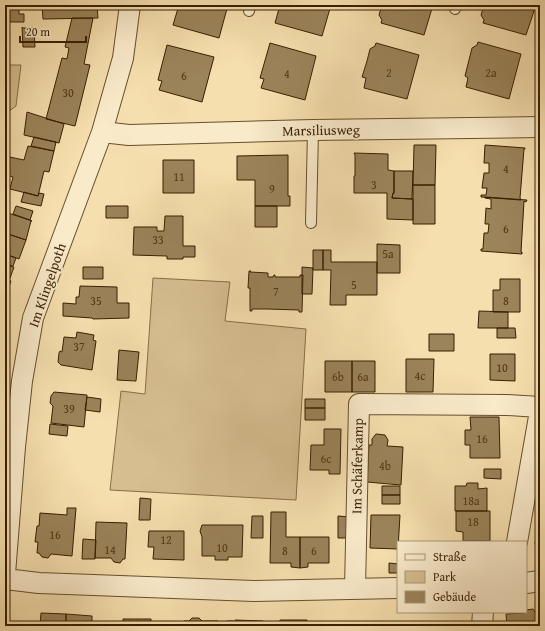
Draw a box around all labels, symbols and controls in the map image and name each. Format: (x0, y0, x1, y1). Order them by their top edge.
scale bar (20, 18, 86, 44)
text: 20 m (26, 23, 50, 40)
house number: 2 (386, 64, 392, 81)
house number: 2a (485, 64, 497, 81)
house number: 4 (284, 65, 290, 82)
house number: 6 (181, 67, 187, 84)
house number: 30 (62, 84, 74, 101)
street label: Marsiliusweg (282, 119, 360, 141)
house number: 4 (503, 160, 509, 177)
house number: 11 (173, 168, 185, 185)
house number: 3 (371, 176, 377, 193)
house number: 9 (269, 180, 275, 197)
house number: 6 (503, 220, 509, 237)
house number: 33 (152, 231, 164, 248)
street label: Im Klingelpoth (23, 240, 71, 330)
house number: 5a (382, 245, 394, 262)
house number: 5 (351, 276, 357, 293)
house number: 7 (273, 283, 279, 300)
house number: 35 (90, 292, 102, 309)
house number: 8 (503, 292, 509, 309)
house number: 37 (73, 338, 85, 355)
house number: 10 (496, 359, 508, 376)
house number: 4c (414, 367, 426, 384)
house number: 6b (332, 368, 344, 385)
house number: 6a (357, 368, 369, 385)
house number: 39 (63, 400, 75, 417)
street label: Im Schäferkamp (346, 418, 368, 514)
house number: 16 (476, 430, 488, 447)
house number: 6c (320, 450, 332, 467)
house number: 4b (379, 457, 391, 474)
house number: 18a (462, 492, 480, 509)
house number: 18 (467, 513, 479, 530)
house number: 16 (49, 526, 61, 543)
house number: 12 (160, 531, 172, 548)
house number: 10 (216, 539, 228, 556)
house number: 14 (104, 541, 116, 558)
legend (397, 541, 527, 613)
house number: 8 (282, 542, 288, 559)
house number: 6 (311, 542, 317, 559)
text: Straße (433, 548, 467, 565)
text: Park (433, 568, 457, 585)
text: Gebäude (433, 588, 476, 605)

